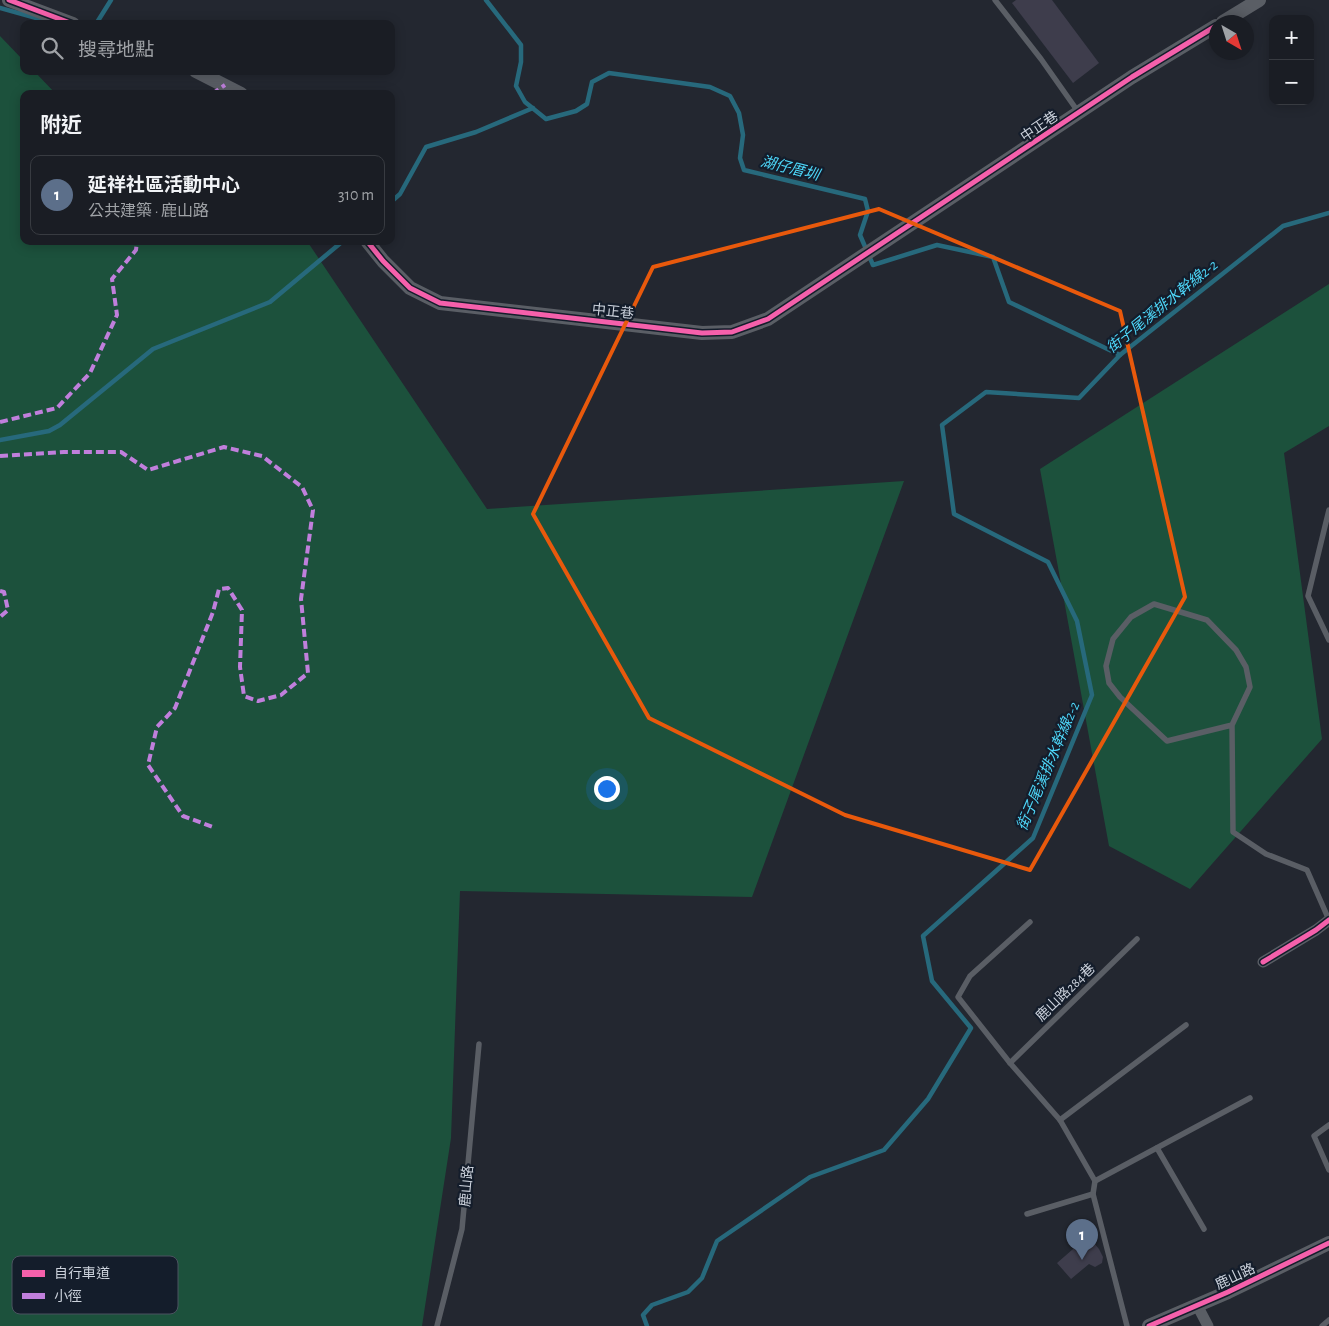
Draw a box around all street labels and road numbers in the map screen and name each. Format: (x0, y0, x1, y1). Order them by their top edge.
street label: 中正巷 (1018, 108, 1061, 144)
street label: 中正巷 (591, 302, 635, 321)
street label: 鹿山路284巷 (1032, 960, 1098, 1024)
street label: 鹿山路 (456, 1164, 476, 1208)
street label: 鹿山路 (1213, 1260, 1257, 1292)

